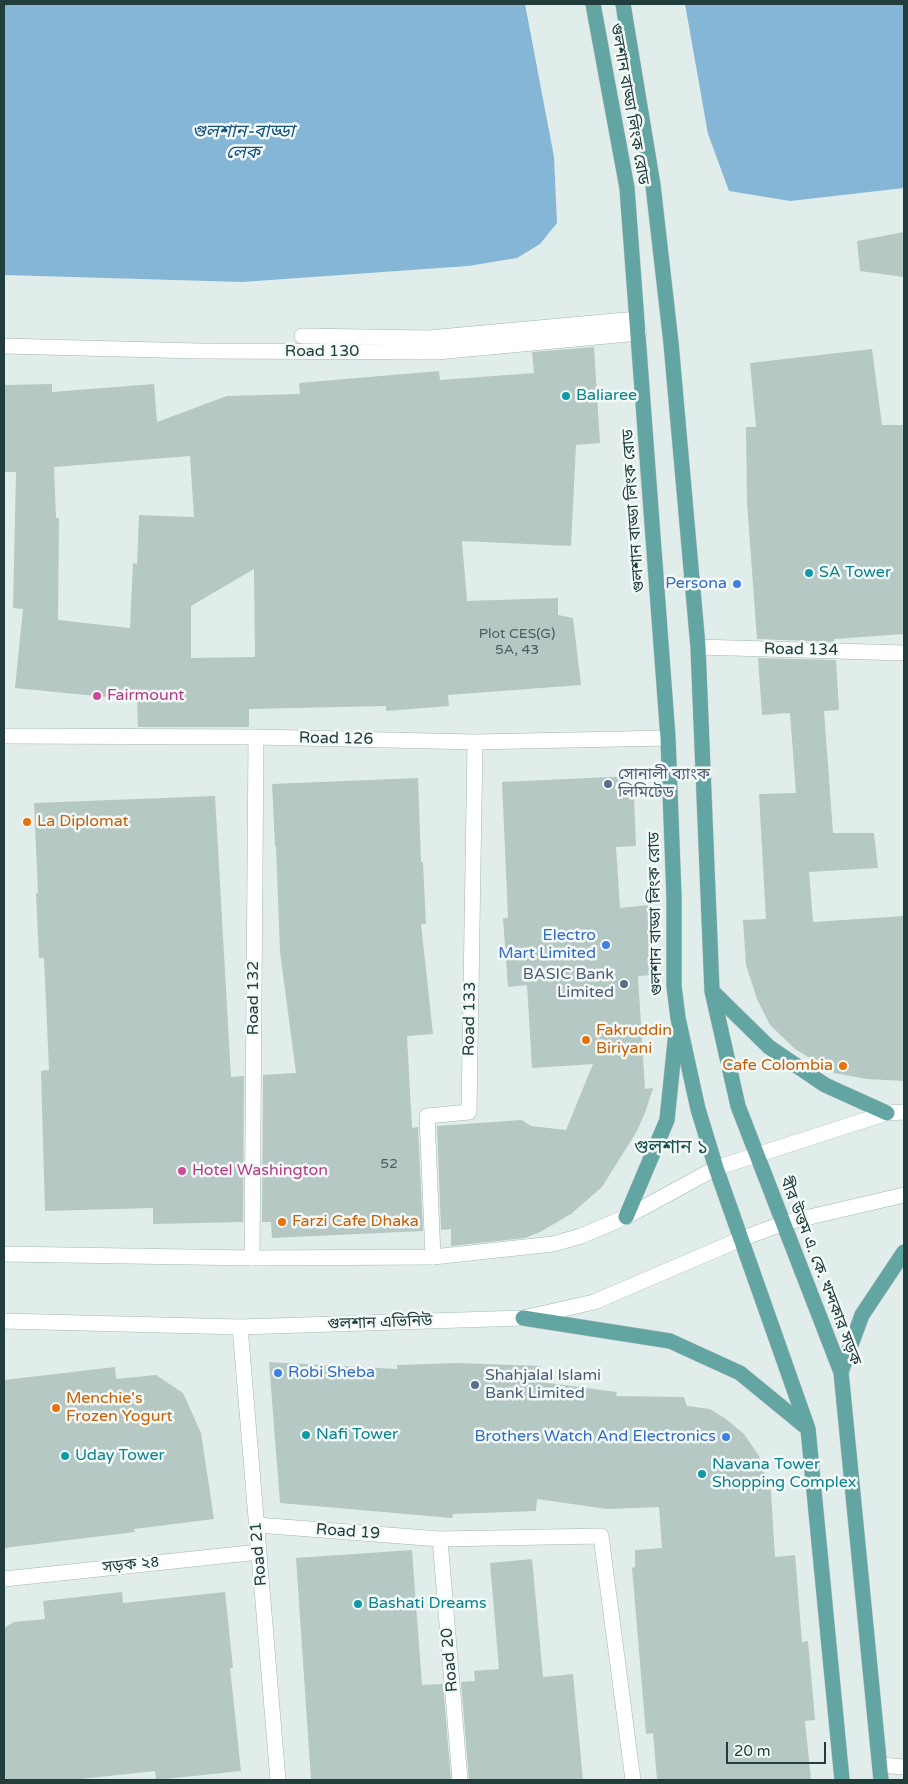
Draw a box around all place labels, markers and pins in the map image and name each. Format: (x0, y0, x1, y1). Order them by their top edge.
place label: Baliaree (576, 386, 637, 406)
marker: Baliaree (560, 390, 572, 402)
place label: SA Tower (819, 563, 891, 583)
marker: SA Tower (803, 567, 815, 579)
place label: Persona (665, 574, 727, 594)
marker: Persona (731, 578, 743, 590)
place label: Fairmount (107, 686, 184, 706)
marker: Fairmount (91, 690, 103, 702)
place label: সোনালী ব্যাংক লিমিটেড (618, 765, 710, 803)
marker: সোনালী ব্যাংক লিমিটেড (602, 778, 614, 790)
place label: La Diplomat (37, 812, 129, 832)
marker: La Diplomat (21, 816, 33, 828)
place label: Electro Mart Limited (498, 926, 596, 964)
marker: Electro Mart Limited (600, 939, 612, 951)
place label: BASIC Bank Limited (523, 965, 614, 1003)
marker: BASIC Bank Limited (618, 978, 630, 990)
place label: Fakruddin Biriyani (596, 1021, 672, 1059)
marker: Fakruddin Biriyani (580, 1034, 592, 1046)
place label: Cafe Colombia (722, 1056, 833, 1076)
marker: Cafe Colombia (837, 1060, 849, 1072)
place label: Hotel Washington (192, 1161, 328, 1181)
marker: Hotel Washington (176, 1165, 188, 1177)
place label: Farzi Cafe Dhaka (292, 1212, 419, 1232)
marker: Farzi Cafe Dhaka (276, 1216, 288, 1228)
place label: Robi Sheba (288, 1363, 375, 1383)
place label: Shahjalal Islami Bank Limited (485, 1366, 601, 1404)
marker: Robi Sheba (272, 1367, 284, 1379)
marker: Shahjalal Islami Bank Limited (469, 1379, 481, 1391)
place label: Menchie's Frozen Yogurt (66, 1389, 173, 1427)
marker: Menchie's Frozen Yogurt (50, 1402, 62, 1414)
place label: Nafi Tower (316, 1425, 398, 1445)
place label: Brothers Watch And Electronics (475, 1427, 716, 1447)
marker: Nafi Tower (300, 1429, 312, 1441)
marker: Brothers Watch And Electronics (720, 1431, 732, 1443)
place label: Uday Tower (75, 1446, 165, 1466)
marker: Uday Tower (59, 1450, 71, 1462)
place label: Navana Tower Shopping Complex (712, 1455, 856, 1493)
marker: Navana Tower Shopping Complex (696, 1468, 708, 1480)
place label: Bashati Dreams (368, 1594, 487, 1614)
marker: Bashati Dreams (352, 1598, 364, 1610)

